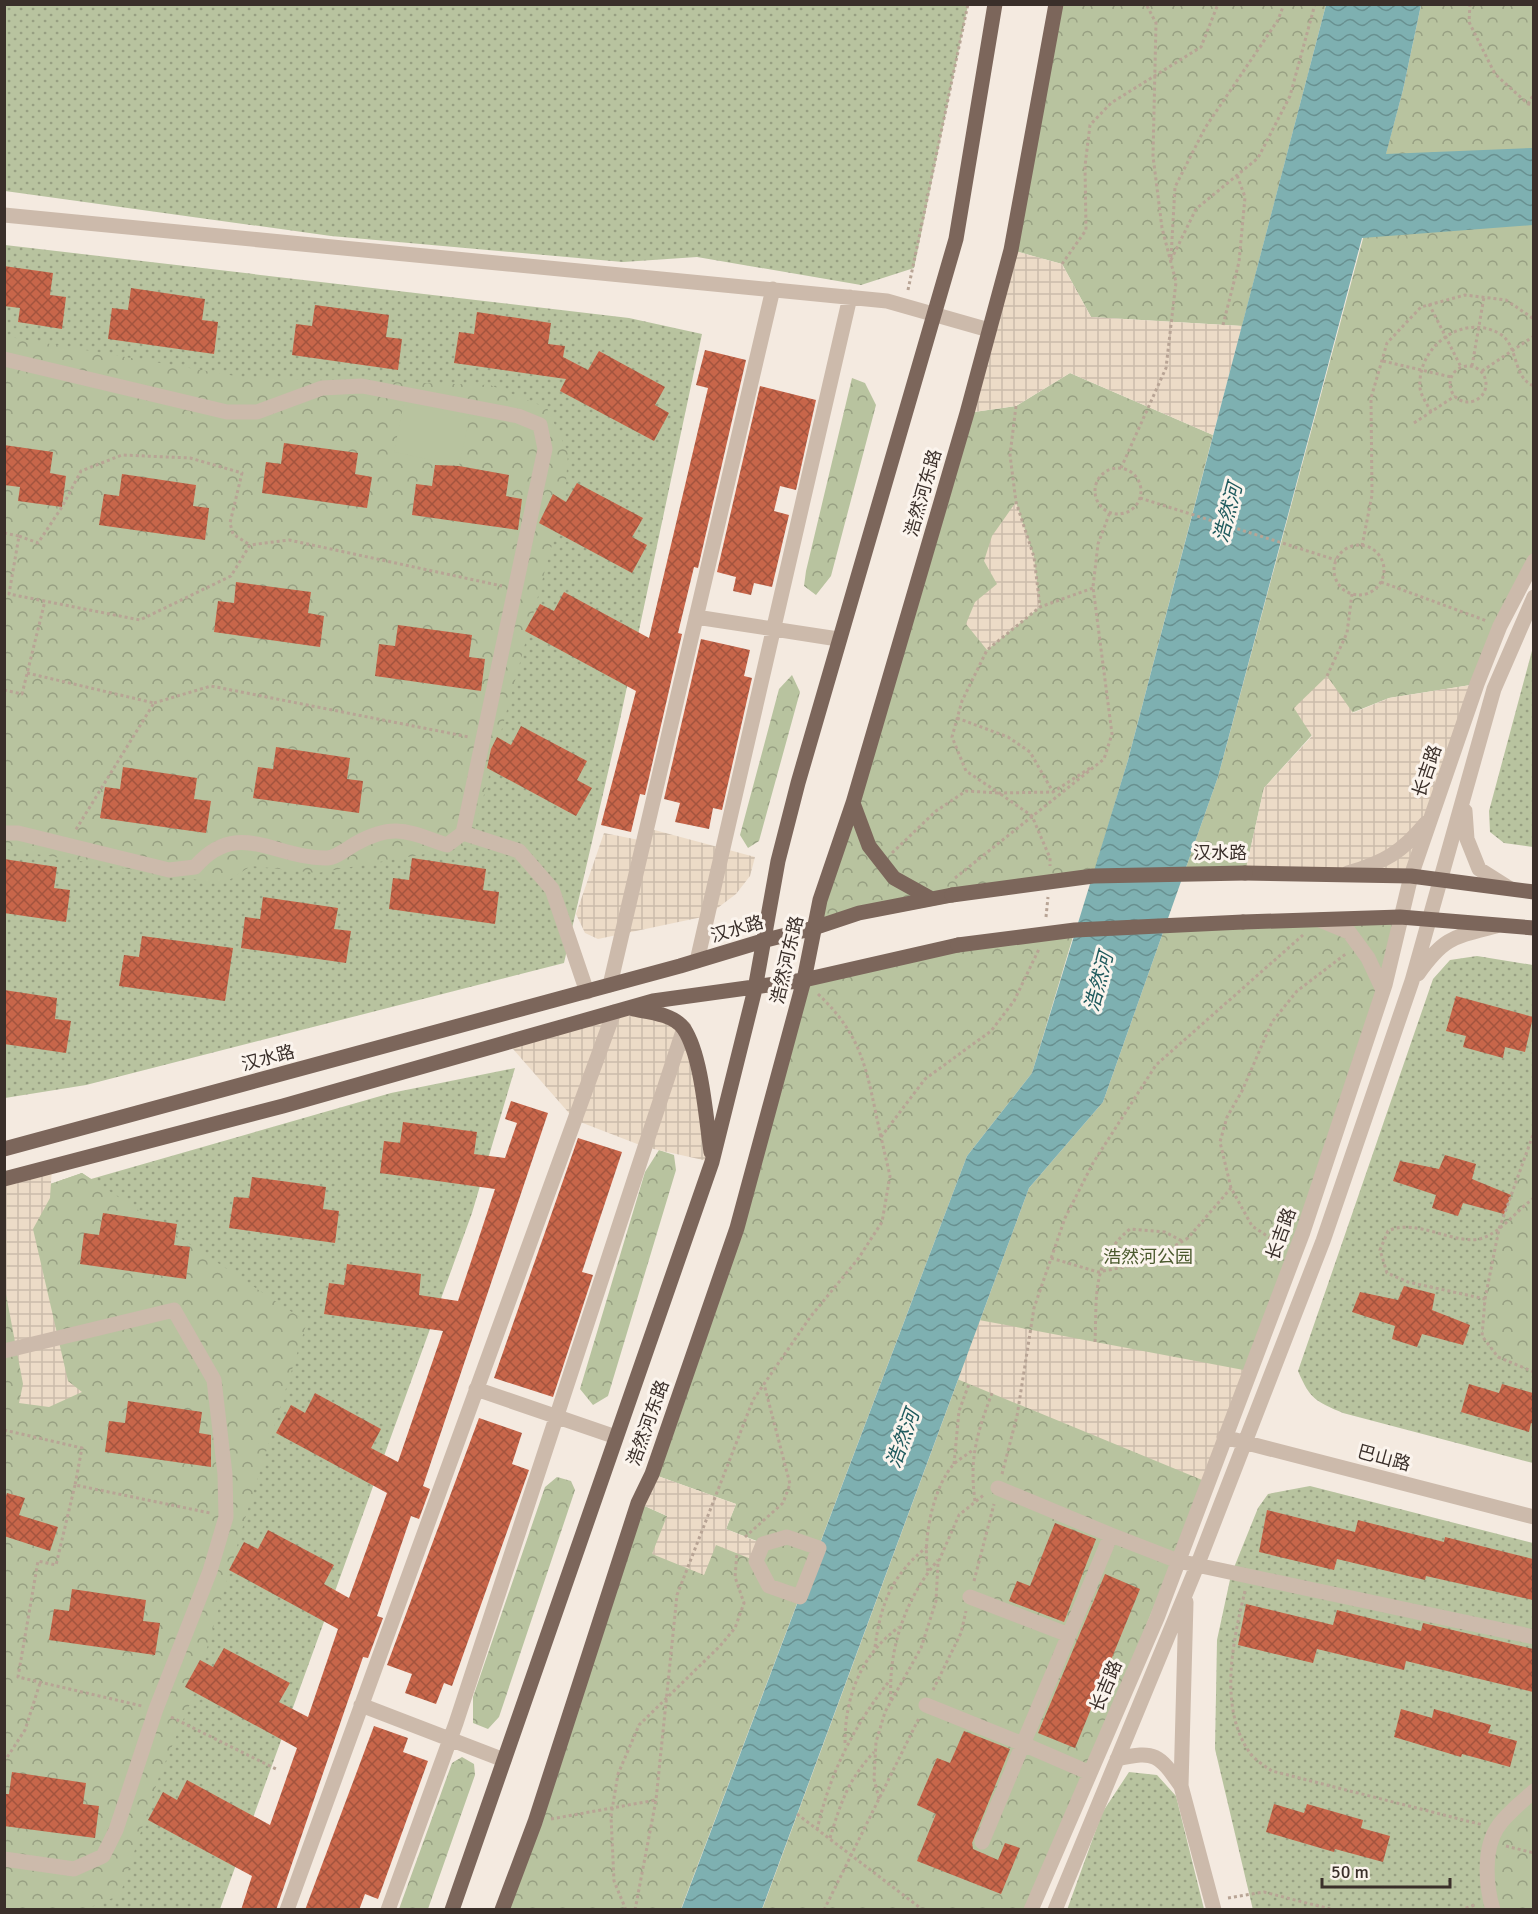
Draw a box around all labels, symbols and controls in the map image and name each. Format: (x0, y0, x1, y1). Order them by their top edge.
street label: 浩然河东路 (900, 447, 946, 539)
water label: 浩然河 (1208, 477, 1249, 545)
street label: 长吉路 (1408, 742, 1446, 800)
street label: 汉水路 (1193, 842, 1247, 864)
street label: 汉水路 (708, 911, 766, 947)
street label: 浩然河东路 (766, 914, 808, 1006)
water label: 浩然河 (1079, 946, 1120, 1014)
street label: 汉水路 (239, 1040, 297, 1076)
street label: 长吉路 (1261, 1205, 1301, 1263)
park label: 浩然河公园 (1103, 1246, 1193, 1268)
street label: 浩然河东路 (622, 1377, 674, 1469)
water label: 浩然河 (881, 1403, 926, 1471)
street label: 巴山路 (1355, 1440, 1413, 1476)
street label: 长吉路 (1085, 1657, 1127, 1715)
scale bar (1322, 1851, 1450, 1889)
text: 50 m (1331, 1861, 1369, 1883)

